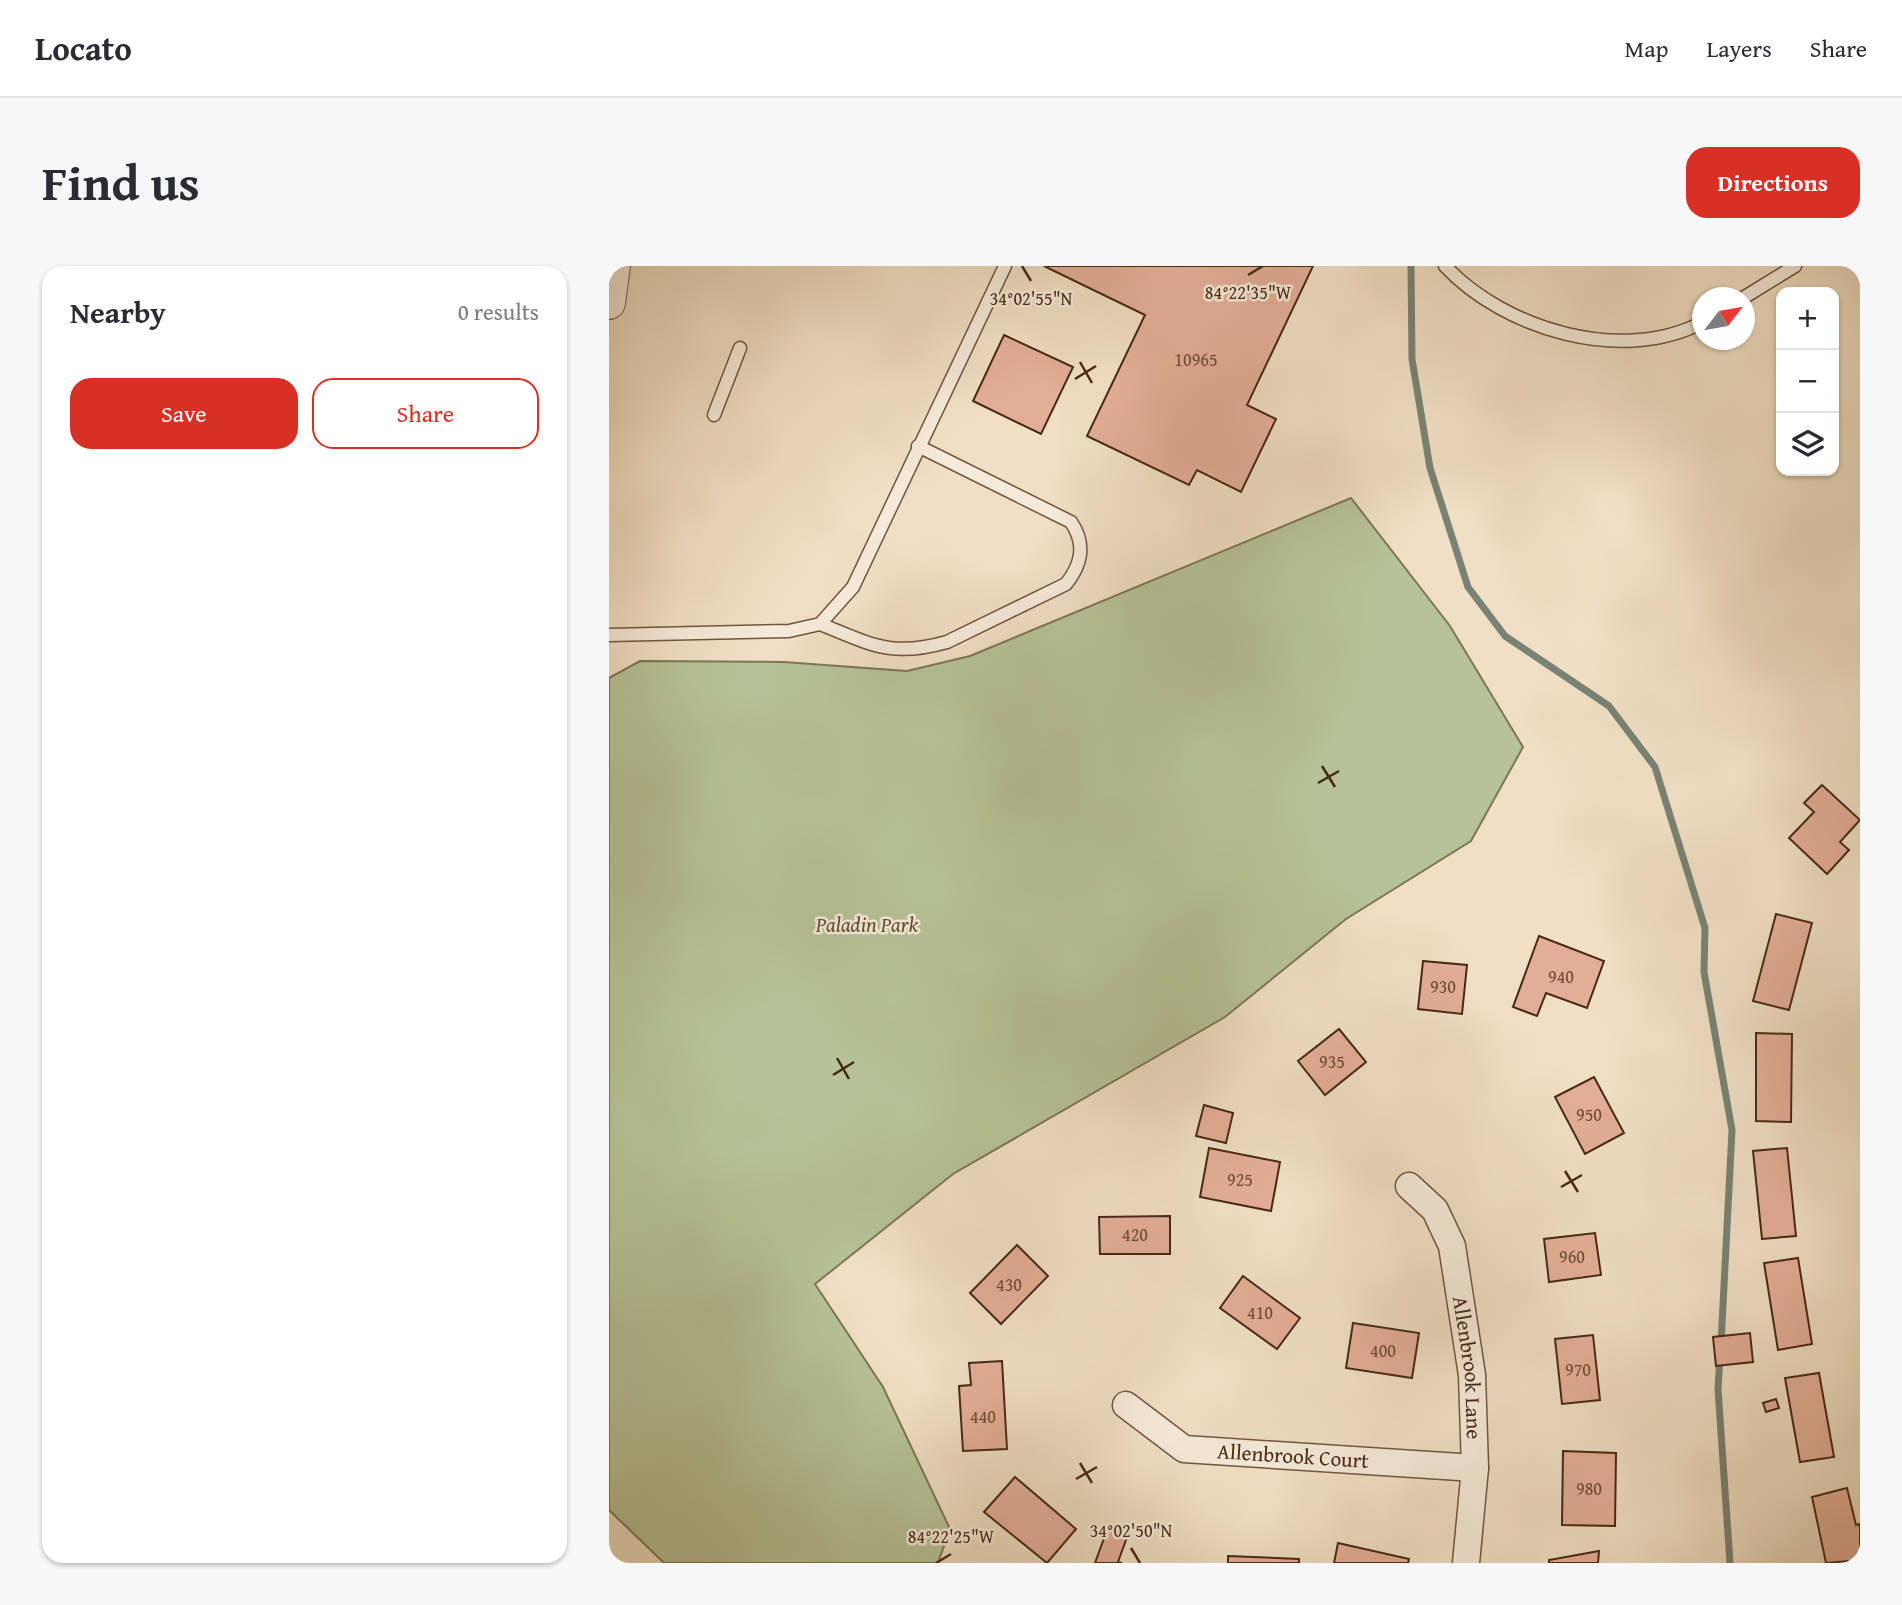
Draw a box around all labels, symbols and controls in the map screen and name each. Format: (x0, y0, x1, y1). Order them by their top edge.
text: Locato (35, 24, 132, 72)
text: Map (1625, 31, 1668, 66)
text: Layers (1706, 31, 1772, 66)
text: Share (1810, 31, 1867, 66)
text: Find us (42, 146, 200, 218)
button: Directions (1686, 147, 1860, 218)
text: 84°22'35"W (1205, 279, 1292, 306)
text: 34°02'55"N (990, 285, 1073, 312)
north arrow (1692, 287, 1755, 350)
map controls (1776, 287, 1839, 476)
button: + (1776, 287, 1839, 350)
text: Nearby (70, 290, 166, 334)
text: 0 results (458, 295, 539, 328)
house number: 10965 (1174, 346, 1218, 373)
button: − (1776, 350, 1839, 413)
button: Save (70, 378, 298, 449)
button: Share (312, 378, 539, 449)
button: layers (1776, 413, 1839, 476)
park label: Paladin Park (815, 909, 919, 940)
house number: 940 (1548, 963, 1574, 990)
house number: 930 (1430, 973, 1456, 1000)
house number: 935 (1319, 1048, 1345, 1075)
house number: 950 (1576, 1101, 1602, 1128)
house number: 925 (1227, 1166, 1253, 1193)
house number: 420 (1122, 1221, 1148, 1248)
house number: 960 (1559, 1243, 1585, 1270)
house number: 430 (996, 1271, 1022, 1298)
street label: Allenbrook Lane (1445, 1294, 1490, 1440)
house number: 410 (1247, 1299, 1273, 1326)
house number: 400 (1370, 1337, 1396, 1364)
house number: 970 (1565, 1356, 1591, 1383)
house number: 440 (970, 1403, 996, 1430)
street label: Allenbrook Court (1216, 1435, 1370, 1476)
house number: 980 (1576, 1475, 1602, 1502)
text: 34°02'50"N (1090, 1517, 1173, 1544)
text: 84°22'25"W (908, 1523, 995, 1550)

